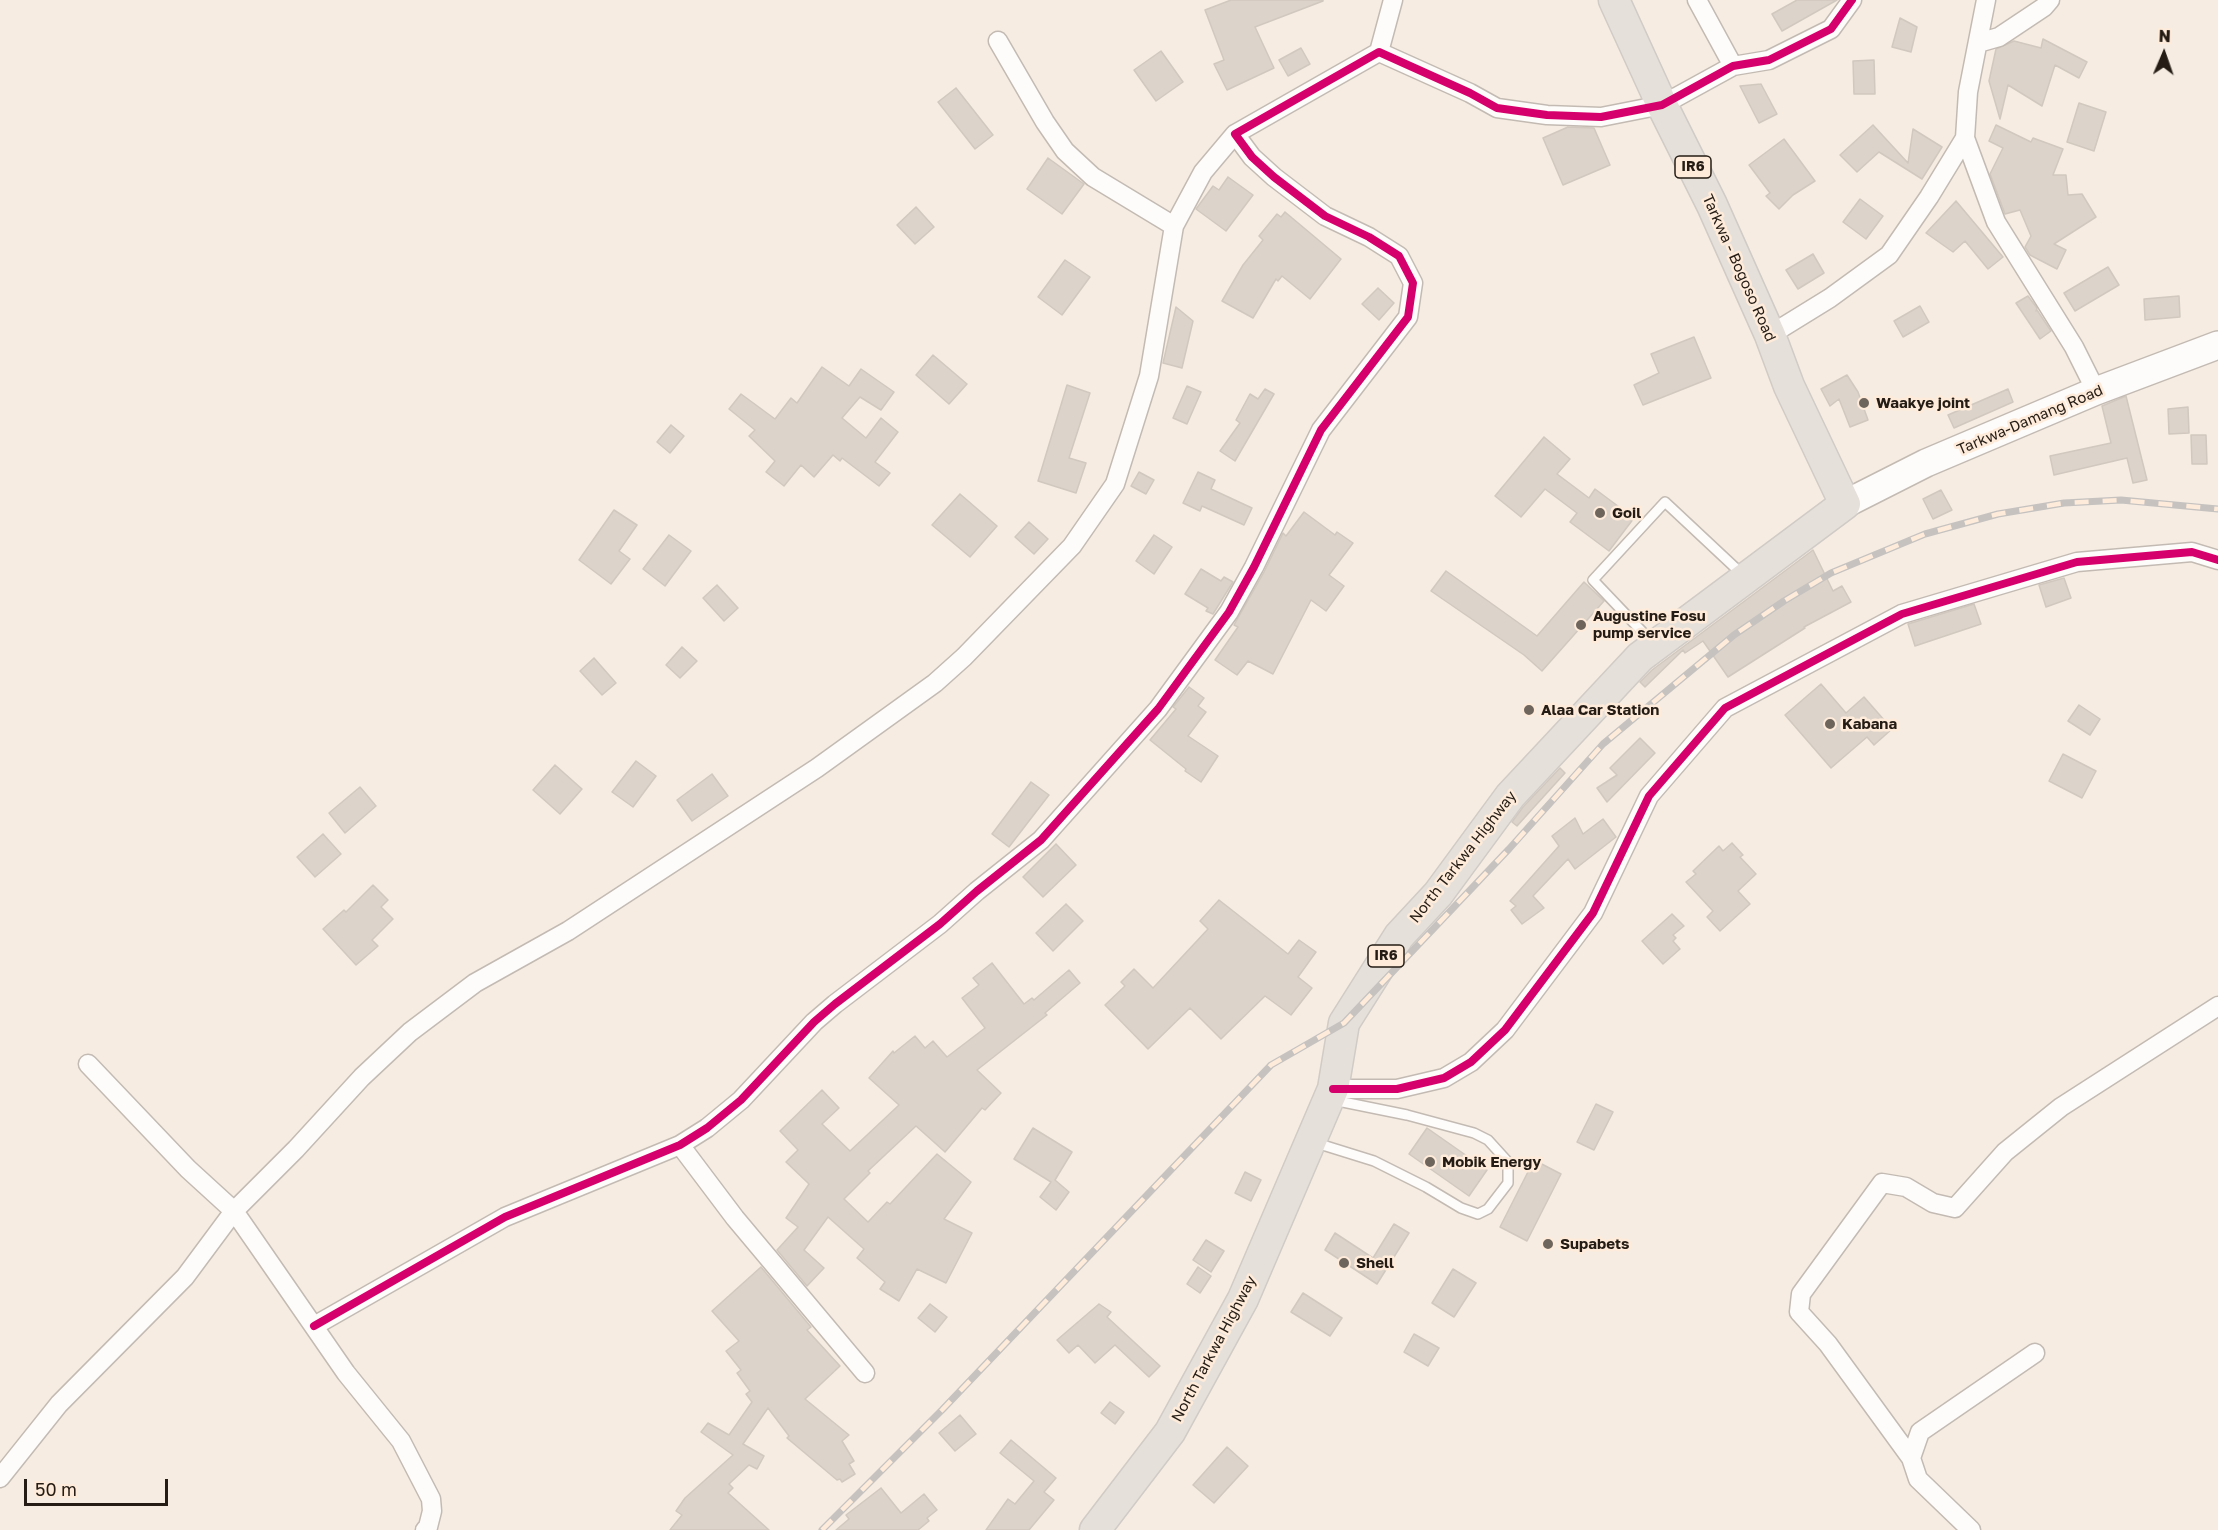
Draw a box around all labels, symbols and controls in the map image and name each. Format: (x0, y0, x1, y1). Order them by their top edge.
north arrow (2134, 24, 2194, 84)
text: N (2158, 26, 2171, 46)
road number: IR6 (1675, 156, 1711, 178)
street label: Tarkwa - Bogoso Road (1698, 192, 1780, 344)
street label: Tarkwa-Damang Road (1954, 381, 2106, 459)
place label: Waakye joint (1876, 394, 1970, 412)
marker: Waakye joint (1857, 396, 1871, 410)
place label: Goil (1612, 504, 1641, 522)
marker: Goil (1593, 506, 1607, 520)
place label: Augustine Fosu pump service (1593, 607, 1706, 642)
marker: Augustine Fosu pump service (1574, 618, 1588, 632)
place label: Alaa Car Station (1541, 701, 1659, 719)
marker: Alaa Car Station (1522, 703, 1536, 717)
place label: Kabana (1842, 715, 1897, 733)
marker: Kabana (1823, 717, 1837, 731)
street label: North Tarkwa Highway (1406, 787, 1520, 927)
road number: IR6 (1368, 945, 1404, 967)
place label: Mobik Energy (1442, 1153, 1541, 1171)
marker: Mobik Energy (1423, 1155, 1437, 1169)
place label: Supabets (1560, 1235, 1629, 1253)
marker: Supabets (1541, 1237, 1555, 1251)
place label: Shell (1356, 1254, 1394, 1272)
marker: Shell (1337, 1256, 1351, 1270)
street label: North Tarkwa Highway (1168, 1273, 1260, 1425)
scale bar (27, 1467, 171, 1505)
text: 50 m (35, 1478, 77, 1500)

